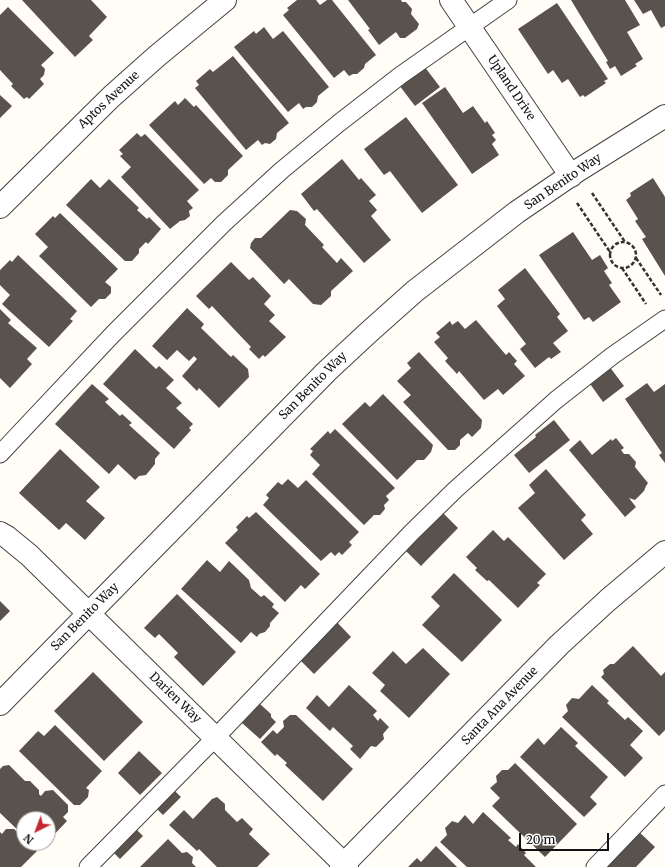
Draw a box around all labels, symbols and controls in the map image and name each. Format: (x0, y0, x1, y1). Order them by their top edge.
street label: Upland Drive (484, 53, 538, 123)
street label: Aptos Avenue (76, 68, 142, 132)
street label: San Benito Way (522, 151, 604, 213)
street label: San Benito Way (276, 349, 350, 423)
street label: San Benito Way (48, 580, 122, 654)
street label: Santa Ana Avenue (459, 664, 541, 748)
street label: Darien Way (146, 670, 204, 726)
north arrow (16, 811, 56, 851)
scale bar (521, 825, 611, 851)
text: N (21, 831, 37, 847)
text: 20 m (526, 832, 555, 847)

